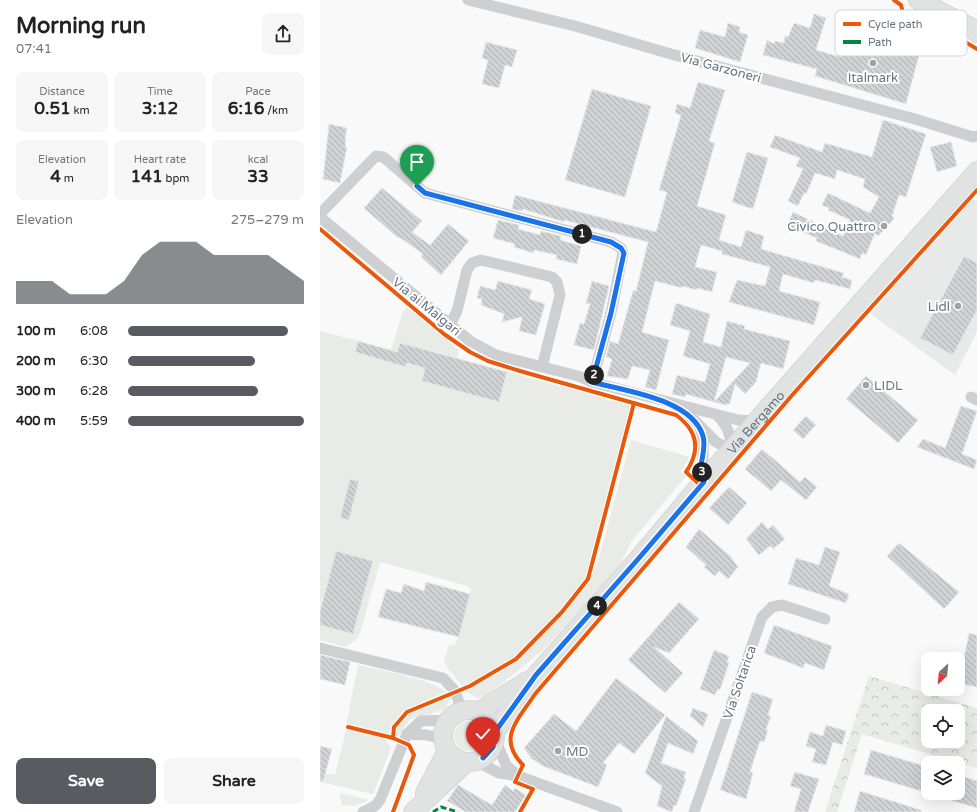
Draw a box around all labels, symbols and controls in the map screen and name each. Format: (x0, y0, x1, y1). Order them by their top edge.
legend (835, 10, 967, 56)
text: Morning run (16, 13, 146, 39)
button: share (262, 13, 304, 55)
text: Cycle path (868, 18, 923, 31)
text: Path (868, 36, 892, 49)
text: 07:41 (16, 41, 52, 57)
street label: Via Garzoneri (679, 50, 763, 86)
marker: Italmark (868, 58, 878, 68)
place label: Italmark (848, 70, 898, 86)
text: Distance (39, 85, 85, 98)
text: Time (147, 85, 173, 98)
text: Pace (245, 85, 271, 98)
text: 0.51 (34, 98, 71, 119)
text: 3:12 (142, 98, 178, 119)
text: 6:16 (228, 98, 264, 119)
text: km (71, 104, 90, 117)
text: /km (264, 104, 288, 117)
pin (400, 145, 434, 186)
icon: arrive (406, 151, 428, 173)
text: Elevation (38, 153, 86, 166)
text: Heart rate (134, 153, 186, 166)
text: kcal (248, 153, 268, 166)
text: 4 (50, 166, 61, 187)
text: 141 (131, 166, 163, 187)
text: 33 (247, 166, 269, 187)
text: m (61, 172, 74, 185)
text: bpm (163, 172, 189, 185)
text: Elevation (16, 212, 73, 228)
text: 275–279 m (231, 212, 304, 228)
place label: Civico Quattro (787, 219, 876, 235)
marker: Civico Quattro (879, 221, 889, 231)
pin: 1 (572, 224, 592, 244)
text: 1 (579, 227, 585, 240)
street label: Via ai Malgari (389, 274, 464, 339)
place label: Lidl (928, 299, 950, 315)
marker: Lidl (953, 301, 963, 311)
text: 100 m (16, 323, 56, 339)
text: 6:08 (80, 323, 108, 339)
text: 200 m (16, 353, 56, 369)
text: 6:30 (80, 353, 108, 369)
pin: 2 (584, 365, 604, 385)
text: 2 (591, 368, 597, 381)
place label: LIDL (874, 378, 903, 394)
marker: LIDL (861, 380, 871, 390)
text: 300 m (16, 383, 56, 399)
text: 6:28 (80, 383, 108, 399)
street label: Via Bergamo (724, 388, 788, 458)
text: 400 m (16, 413, 56, 429)
text: 5:59 (80, 413, 108, 429)
pin: 3 (692, 462, 712, 482)
text: 3 (699, 465, 705, 478)
pin: 4 (587, 596, 607, 616)
text: 4 (594, 599, 600, 612)
street label: Via Soltarica (720, 643, 760, 721)
north arrow (921, 652, 965, 696)
map controls (921, 652, 965, 800)
button: locate (921, 704, 965, 748)
pin (466, 717, 500, 758)
icon: check (472, 723, 494, 745)
place label: MD (566, 744, 589, 760)
marker: MD (553, 746, 563, 756)
button: layers (921, 756, 965, 800)
button: Save (16, 758, 156, 804)
button: Share (164, 758, 304, 804)

